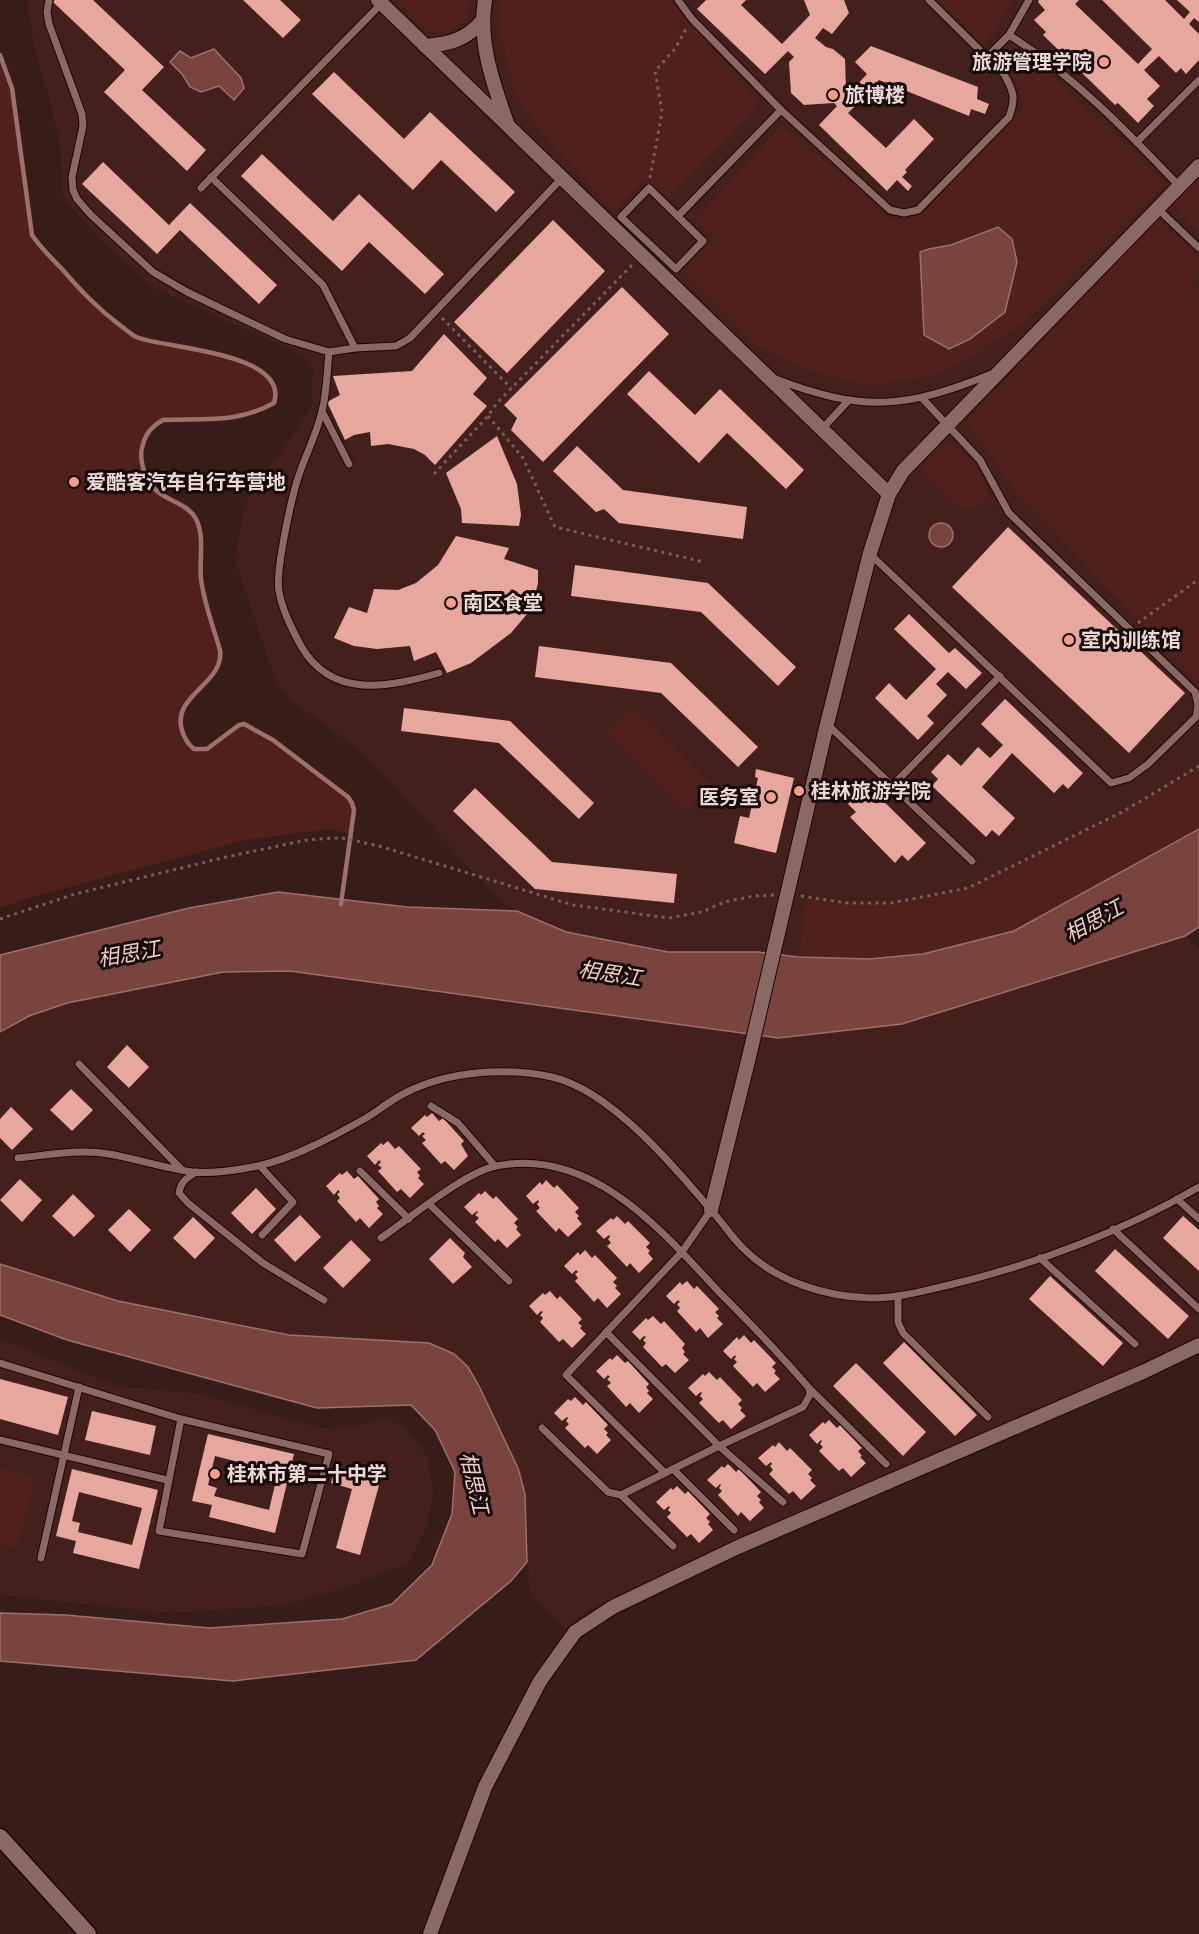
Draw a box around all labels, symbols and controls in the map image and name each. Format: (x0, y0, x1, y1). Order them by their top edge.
place label: 旅游管理学院 (972, 50, 1092, 74)
marker: 旅游管理学院 (1097, 55, 1111, 69)
place label: 旅博楼 (845, 83, 905, 107)
marker: 旅博楼 (826, 88, 840, 102)
place label: 爱酷客汽车自行车营地 (86, 470, 286, 494)
marker: 爱酷客汽车自行车营地 (67, 475, 81, 489)
place label: 南区食堂 (463, 591, 543, 615)
marker: 南区食堂 (444, 596, 458, 610)
place label: 室内训练馆 (1081, 628, 1181, 652)
marker: 室内训练馆 (1062, 633, 1076, 647)
place label: 桂林旅游学院 (811, 779, 931, 803)
marker: 桂林旅游学院 (792, 784, 806, 798)
place label: 医务室 (699, 785, 759, 809)
marker: 医务室 (764, 790, 778, 804)
water label: 相思江 (1060, 893, 1130, 948)
water label: 相思江 (96, 935, 164, 972)
water label: 相思江 (577, 956, 645, 992)
water label: 相思江 (454, 1449, 494, 1519)
place label: 桂林市第二十中学 (227, 1462, 387, 1486)
marker: 桂林市第二十中学 (208, 1467, 222, 1481)

